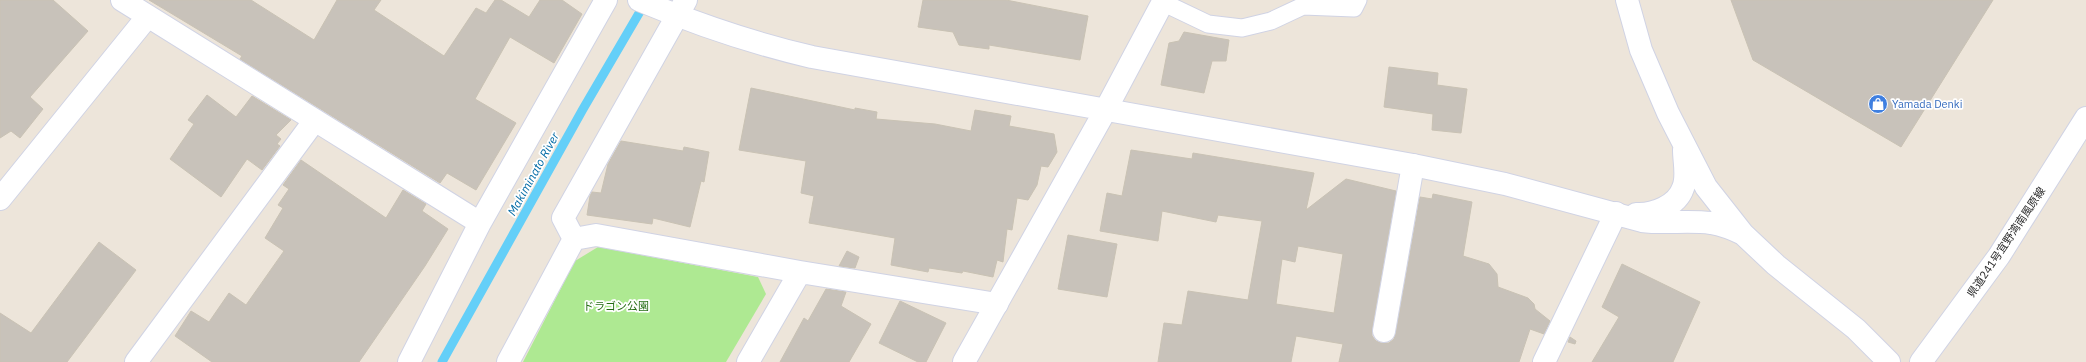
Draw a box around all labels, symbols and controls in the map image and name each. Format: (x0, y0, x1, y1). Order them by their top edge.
shop icon: Yamada Denki (1867, 93, 1889, 115)
place label: Yamada Denki (1892, 97, 1962, 111)
water label: Makiminato River (504, 129, 562, 218)
street label: 県道241号宜野湾南風原線 (1964, 184, 2048, 300)
park label: ドラゴン公園 (583, 299, 649, 313)

